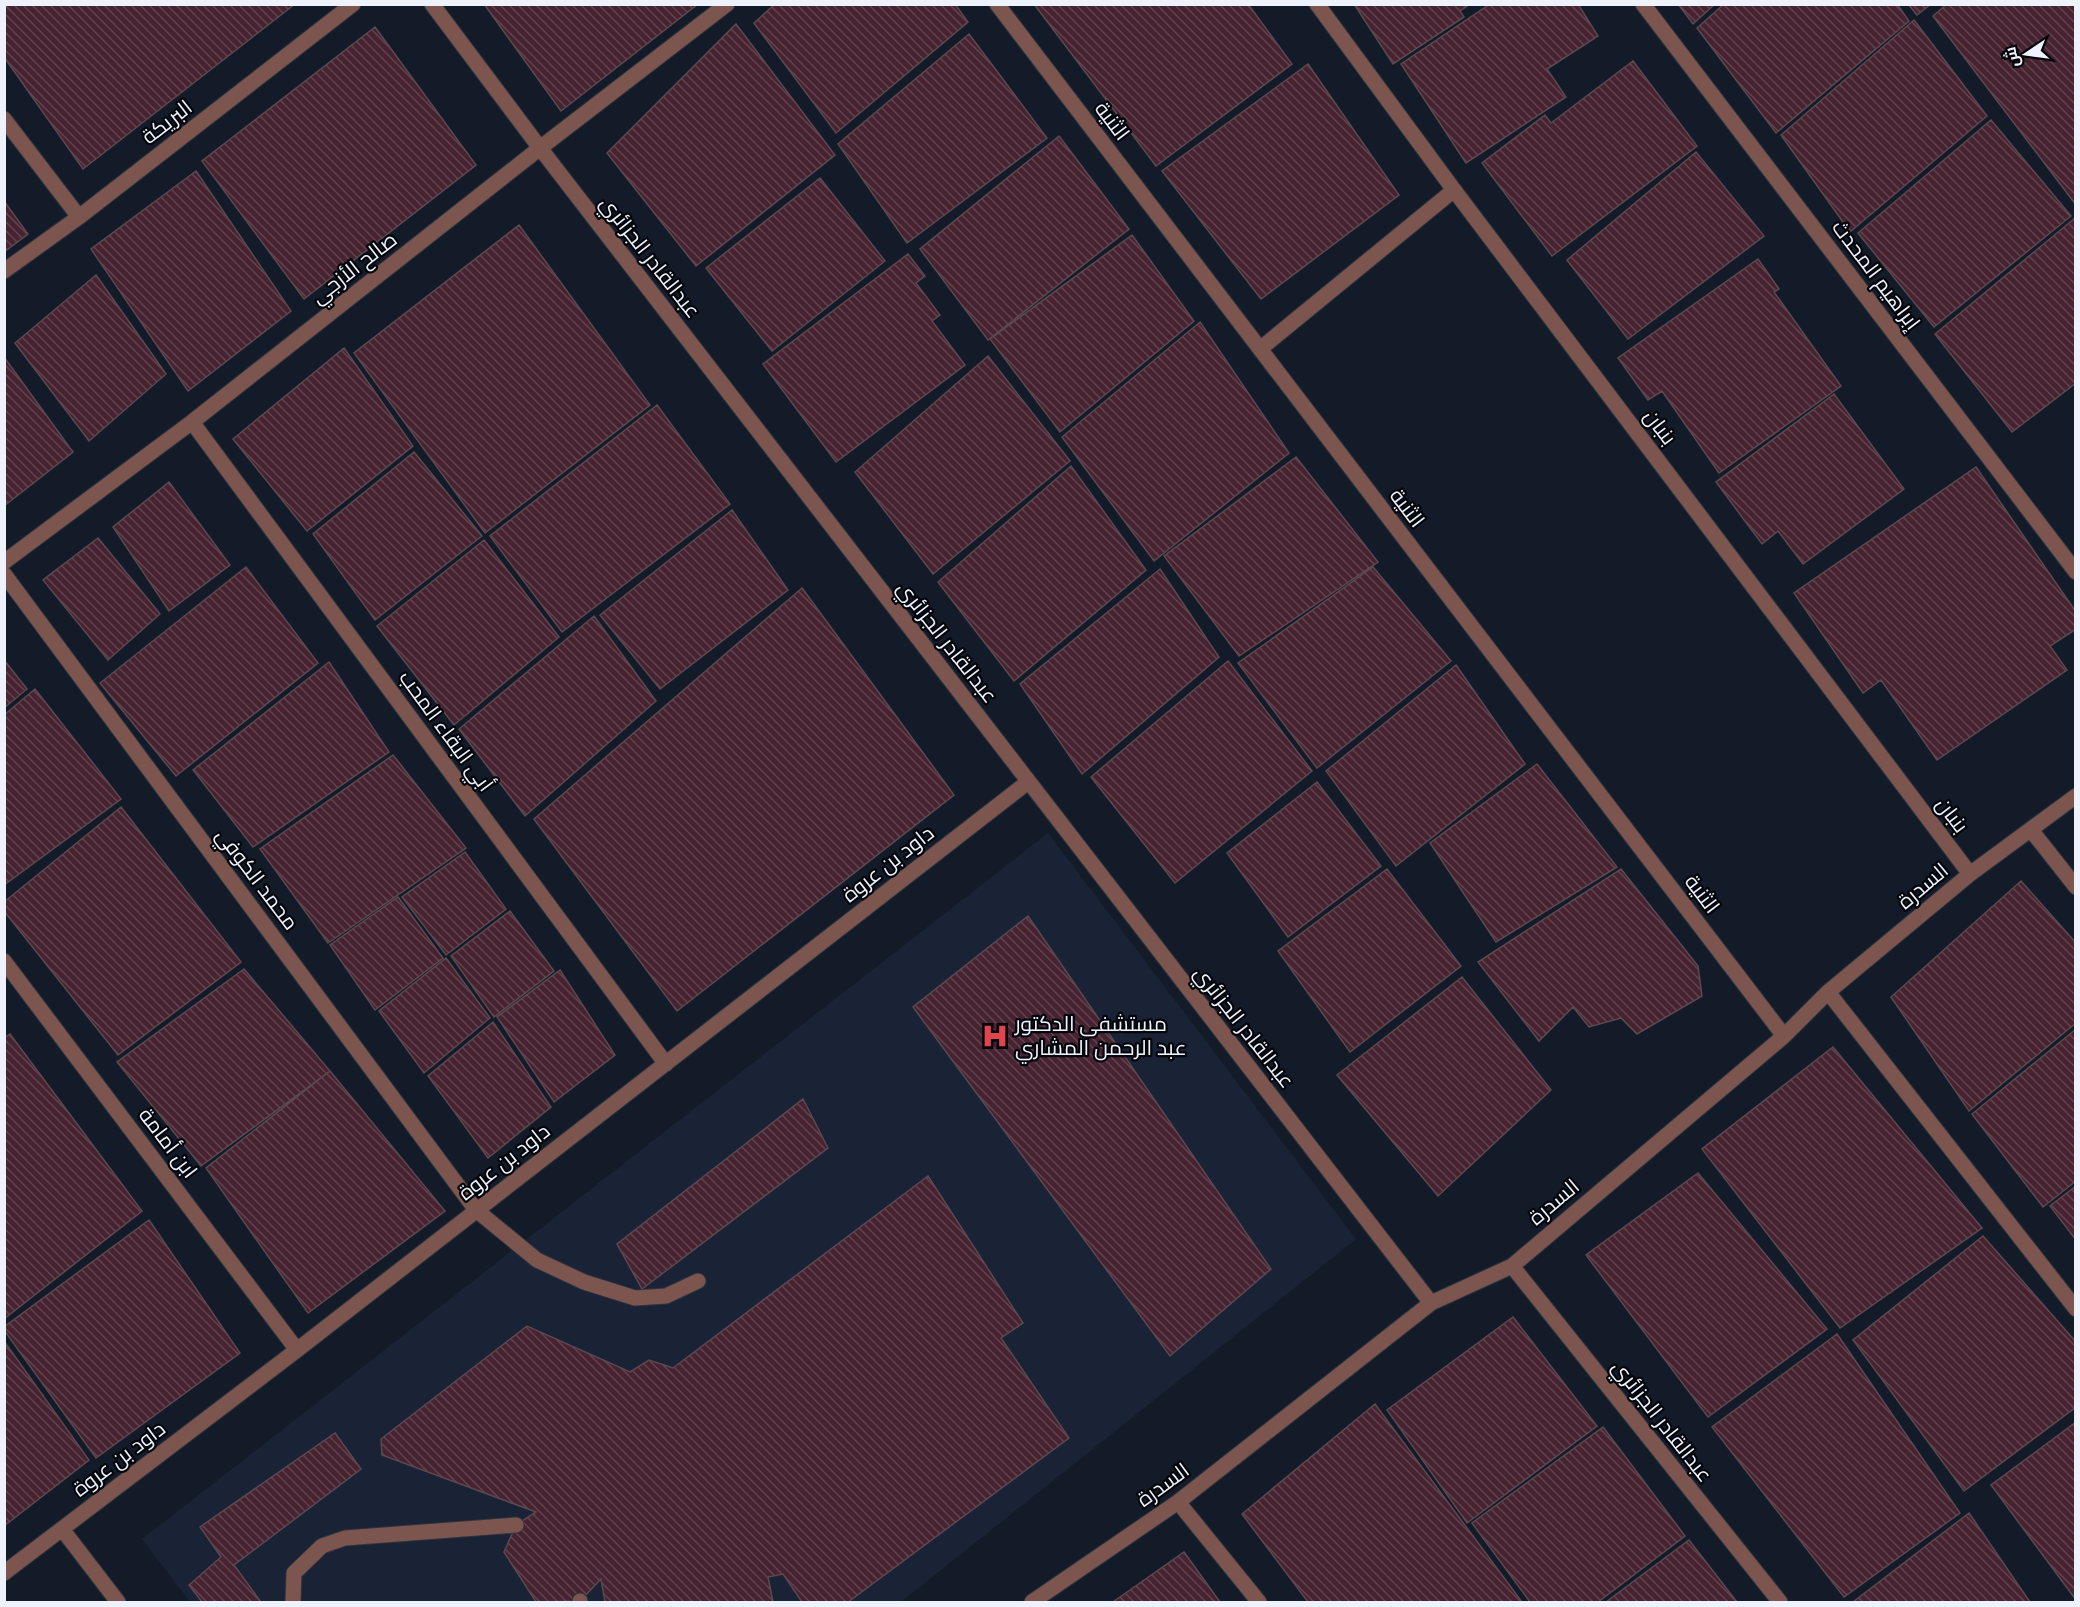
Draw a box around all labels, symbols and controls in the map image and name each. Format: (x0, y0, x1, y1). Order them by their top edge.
north arrow (1996, 24, 2056, 84)
text: ش (2000, 45, 2023, 69)
street label: البريكة (136, 94, 197, 149)
street label: الثنية (1090, 96, 1135, 145)
street label: عبدالقادر الجزائري (592, 191, 706, 325)
street label: إبراهيم المحدث (1825, 215, 1926, 336)
street label: صالح الأزجي (306, 226, 404, 312)
street label: بنبان (1638, 404, 1682, 450)
street label: الثنية (1385, 483, 1430, 532)
street label: عبدالقادر الجزائري (889, 576, 1003, 710)
street label: أبي البقاء المحب (391, 665, 499, 798)
street label: بنبان (1930, 792, 1974, 838)
street label: داود بن عروة (837, 820, 939, 908)
street label: محمد الكوفي (208, 823, 304, 937)
street label: السدرة (1892, 857, 1953, 914)
street label: الثنية (1680, 869, 1725, 918)
street label: عبدالقادر الجزائري (1186, 961, 1300, 1095)
place label: مستشفى الدكتور عبد الرحمن المشاري (1014, 1011, 1187, 1064)
hospital icon: مستشفى الدكتور عبد الرحمن المشاري (980, 1021, 1010, 1051)
street label: ابن أمامة (133, 1103, 203, 1183)
street label: داود بن عروة (453, 1118, 555, 1206)
street label: السدرة (1523, 1173, 1584, 1230)
street label: عبدالقادر الجزائري (1604, 1355, 1718, 1489)
street label: داود بن عروة (67, 1416, 171, 1502)
street label: السدرة (1132, 1457, 1194, 1512)

